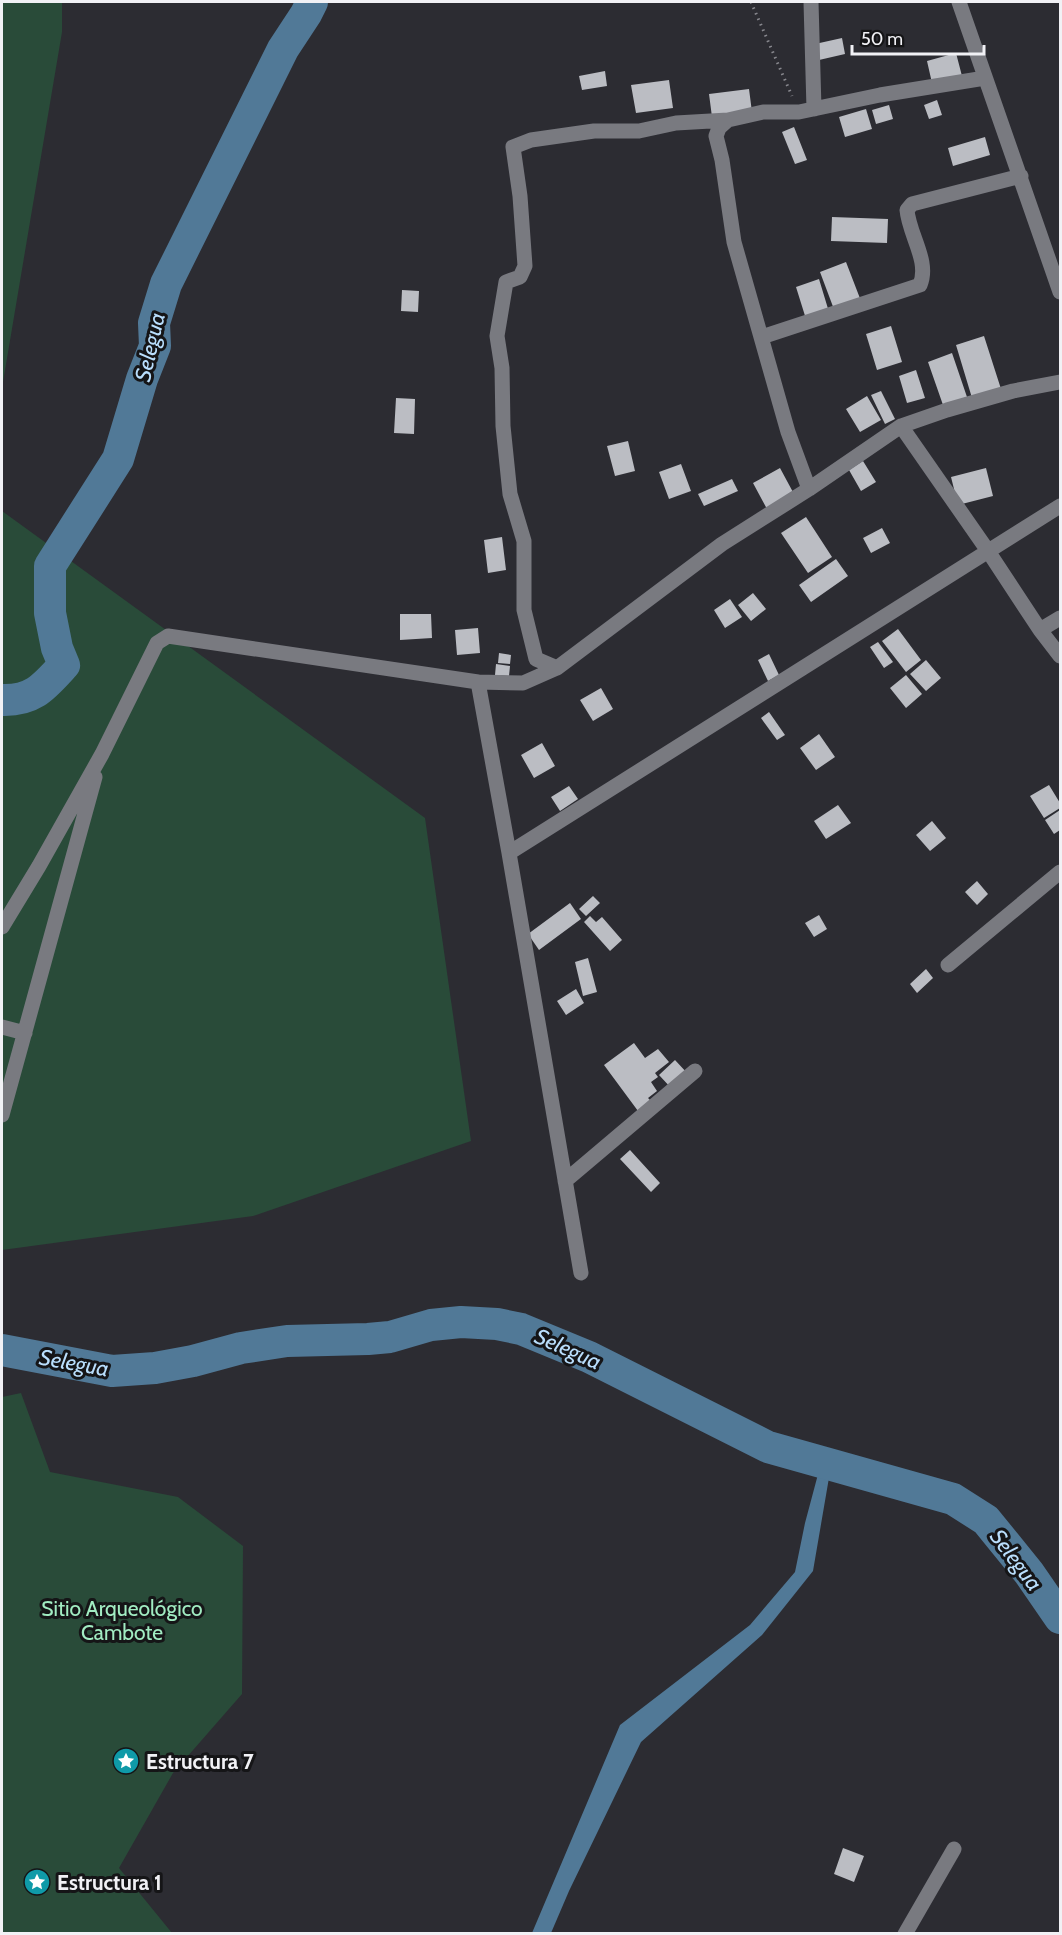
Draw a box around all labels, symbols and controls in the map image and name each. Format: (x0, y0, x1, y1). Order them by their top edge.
scale bar (852, 18, 984, 56)
text: 50 m (861, 28, 903, 50)
water label: Selegua (129, 310, 171, 384)
water label: Selegua (531, 1322, 605, 1376)
water label: Selegua (37, 1344, 111, 1382)
water label: Selegua (984, 1524, 1048, 1596)
park label: Sitio Arqueológico Cambote (41, 1596, 203, 1645)
place icon: Estructura 7 (111, 1746, 141, 1776)
place label: Estructura 7 (146, 1749, 254, 1774)
place icon: Estructura 1 (22, 1867, 52, 1897)
place label: Estructura 1 (57, 1870, 162, 1895)

